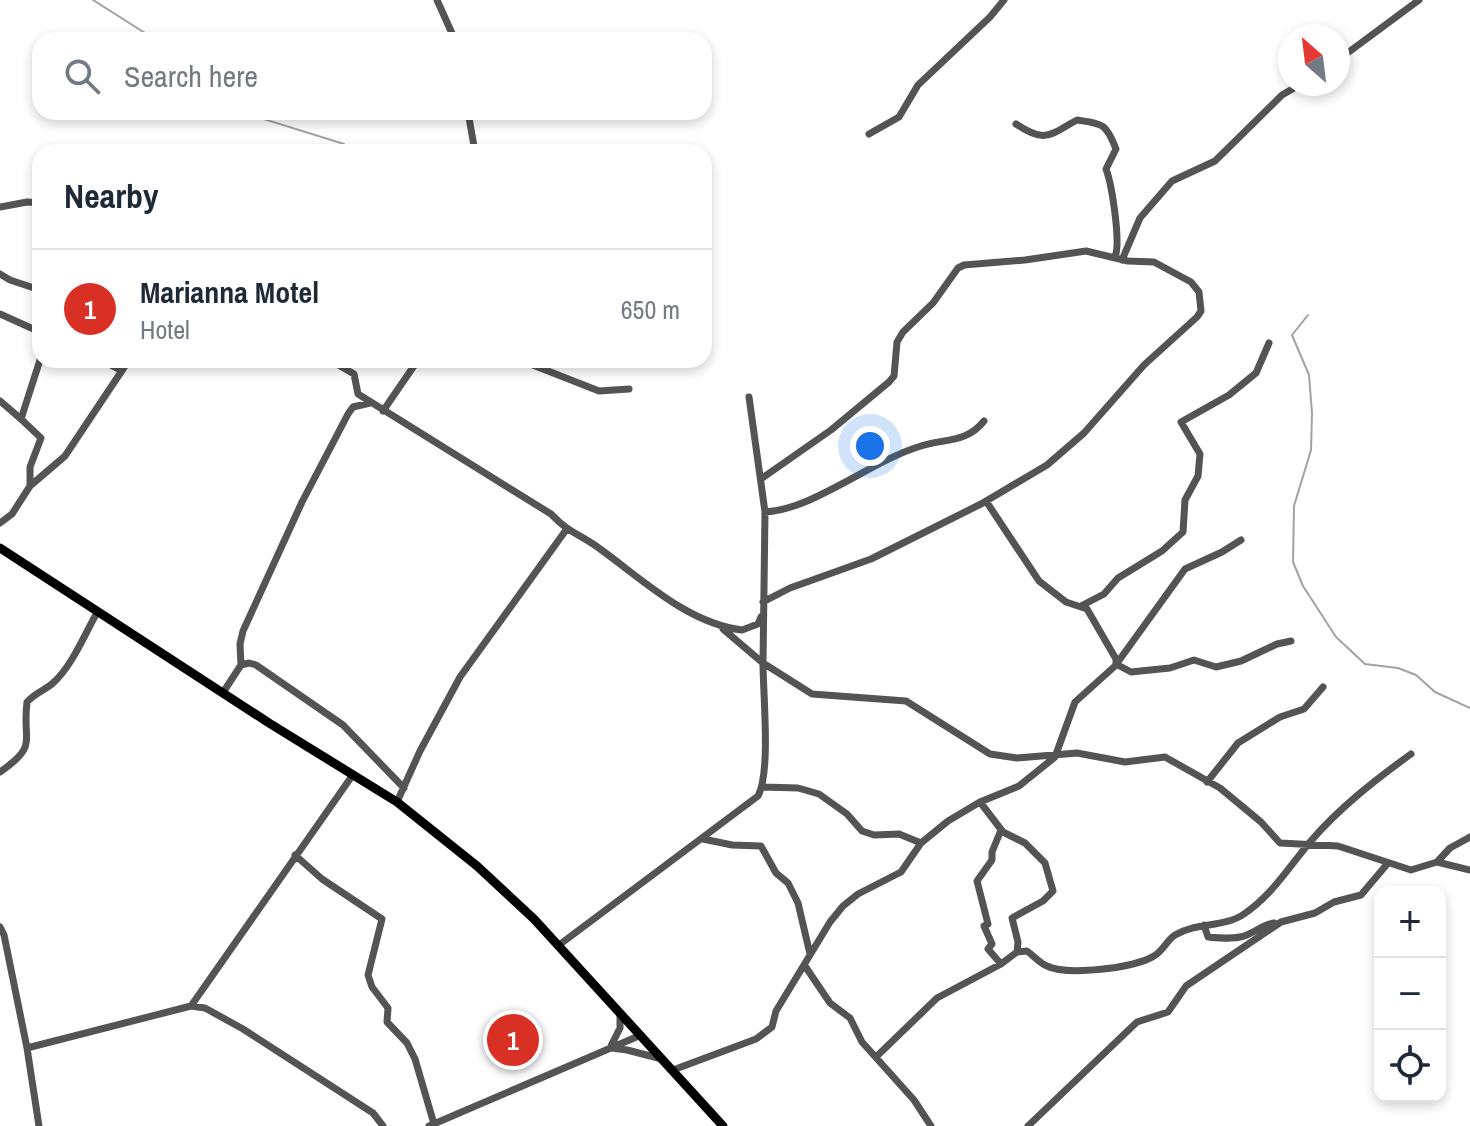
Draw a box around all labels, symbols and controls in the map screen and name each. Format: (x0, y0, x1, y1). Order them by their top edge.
north arrow (1278, 24, 1350, 96)
search box (32, 32, 712, 120)
icon: search (60, 54, 104, 98)
text: Search here (124, 56, 258, 96)
text: Nearby (64, 173, 159, 219)
text: Marianna Motel (140, 272, 319, 312)
text: 1 (84, 292, 96, 327)
text: 650 m (621, 292, 680, 327)
text: Hotel (140, 312, 190, 347)
your location (850, 426, 890, 466)
map controls (1374, 886, 1446, 1102)
button: + (1374, 886, 1446, 958)
button: − (1374, 958, 1446, 1030)
pin: 1 (487, 1010, 539, 1070)
button: locate (1374, 1030, 1446, 1102)

